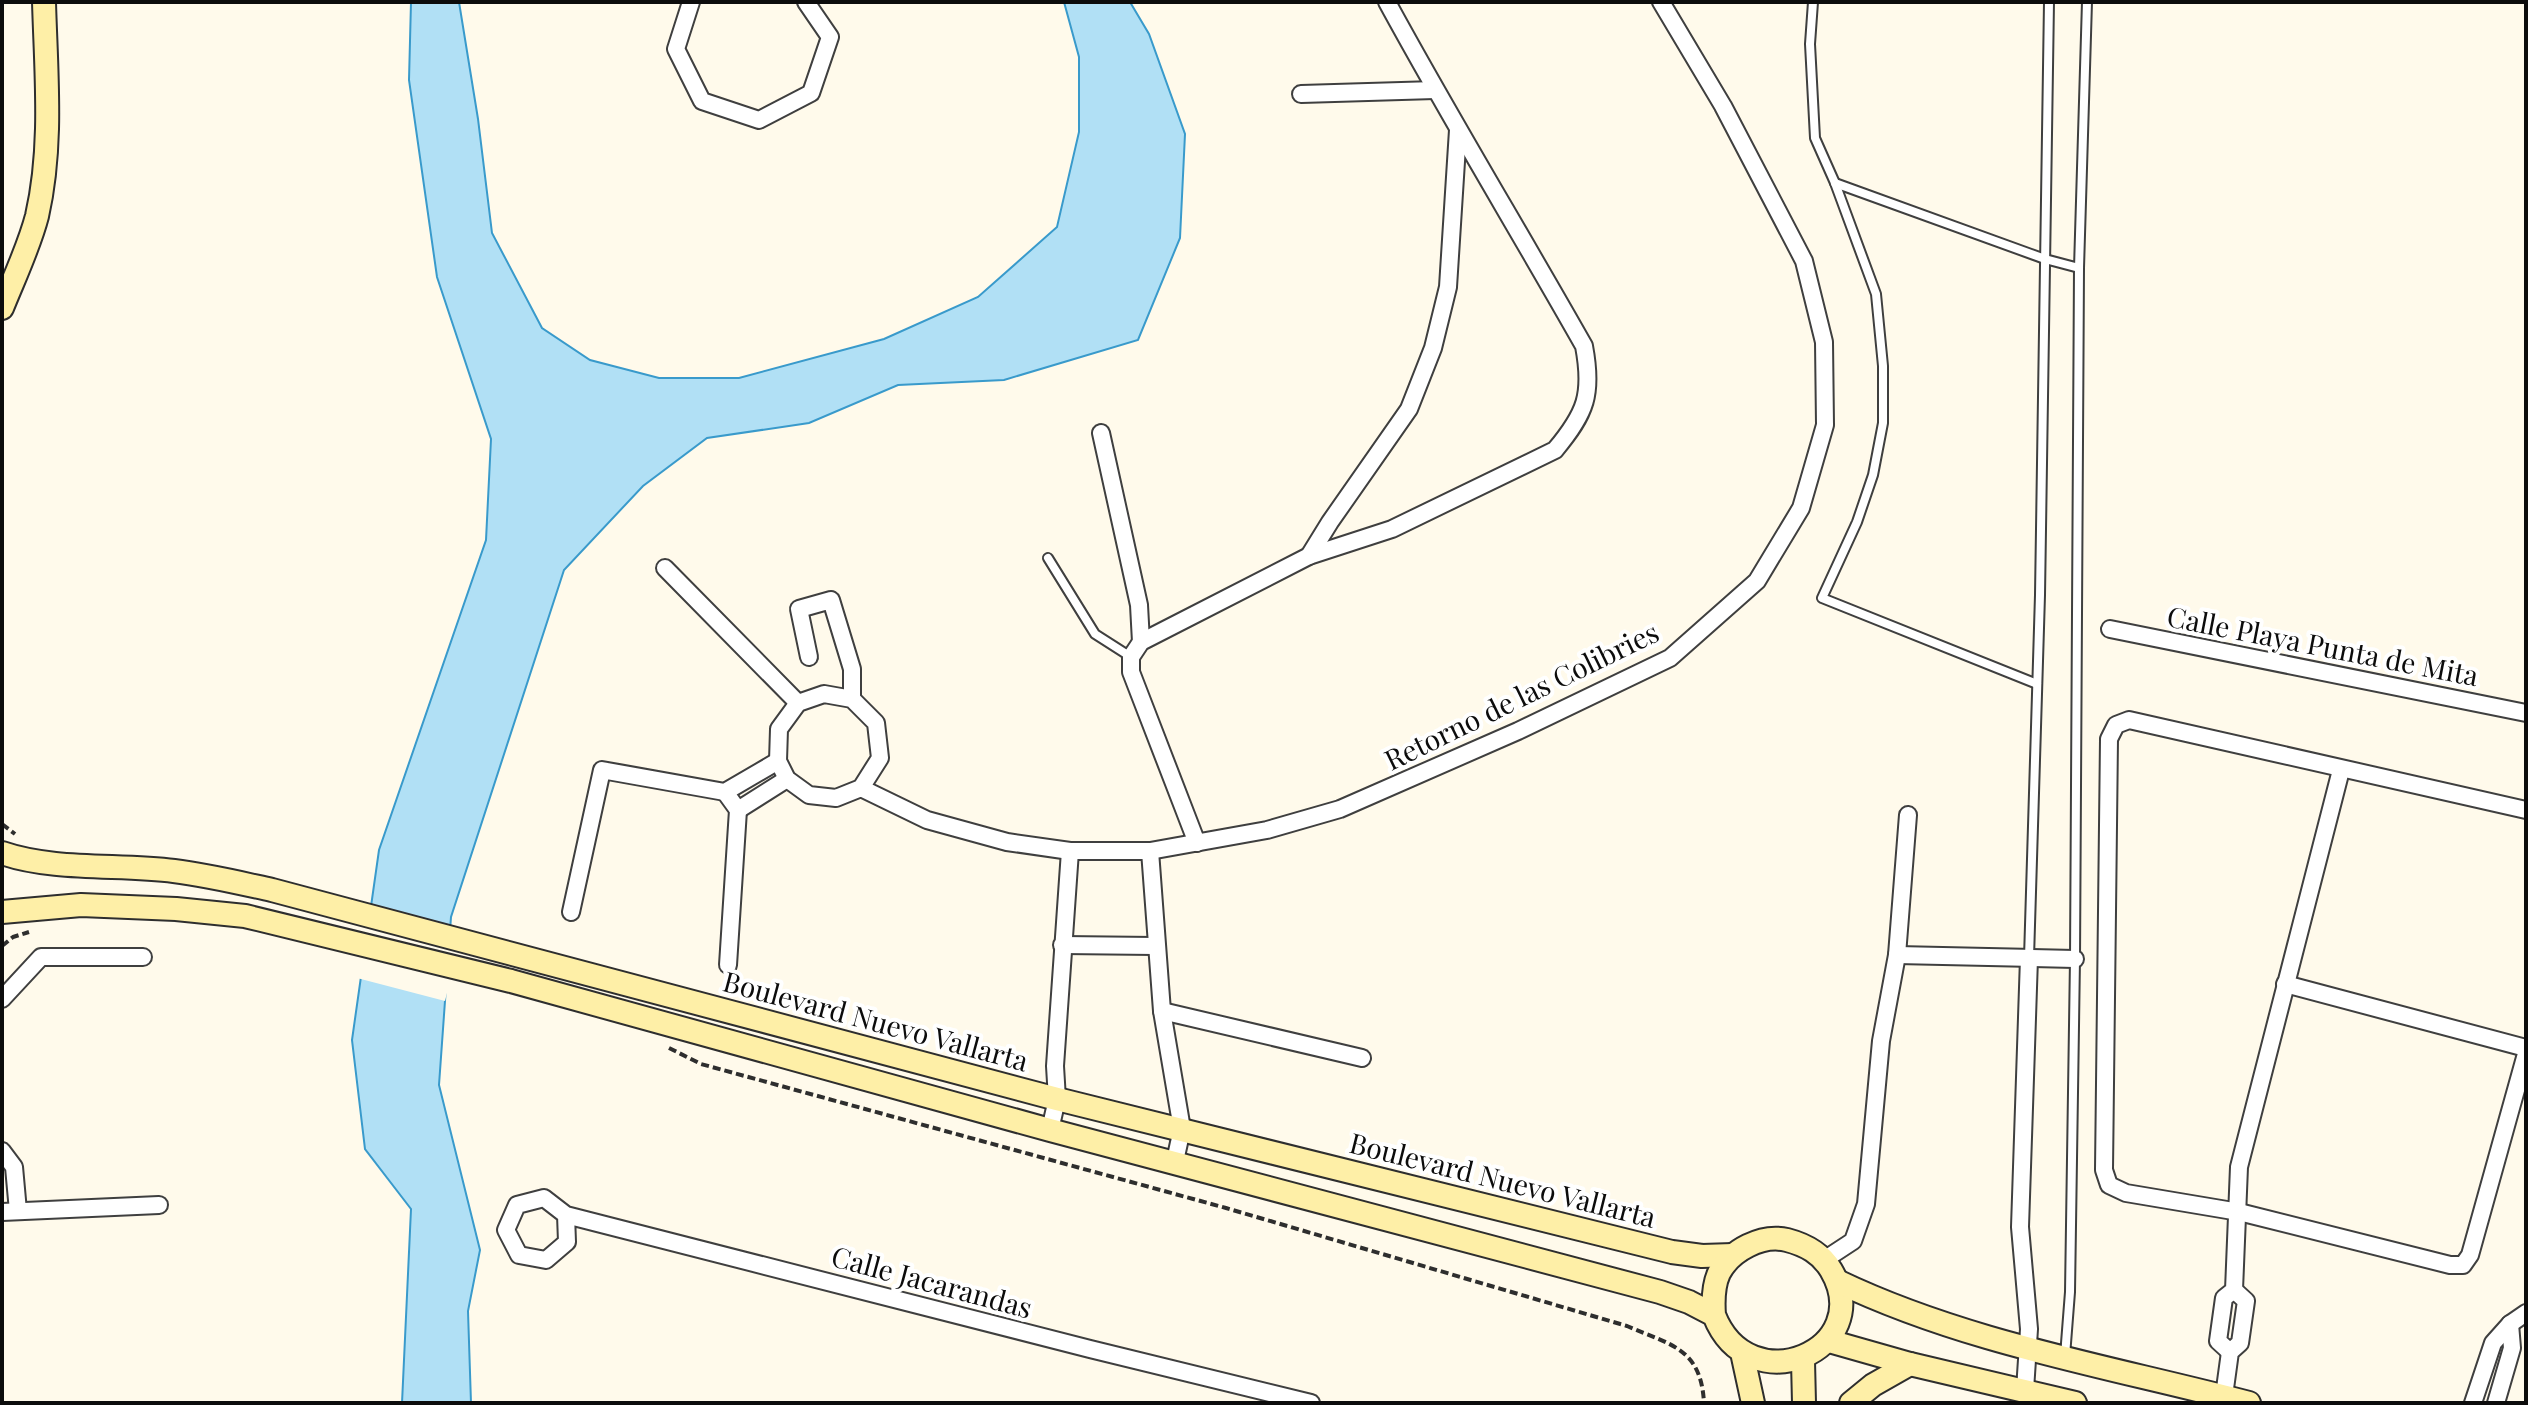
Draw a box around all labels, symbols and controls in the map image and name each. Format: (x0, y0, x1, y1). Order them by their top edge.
street label: Calle Playa Punta de Mita (2164, 597, 2482, 693)
street label: Retorno de las Colibries (1378, 612, 1664, 778)
street label: Boulevard Nuevo Vallarta (720, 961, 1033, 1079)
street label: Boulevard Nuevo Vallarta (1346, 1123, 1660, 1235)
street label: Calle Jacarandas (828, 1236, 1036, 1326)

